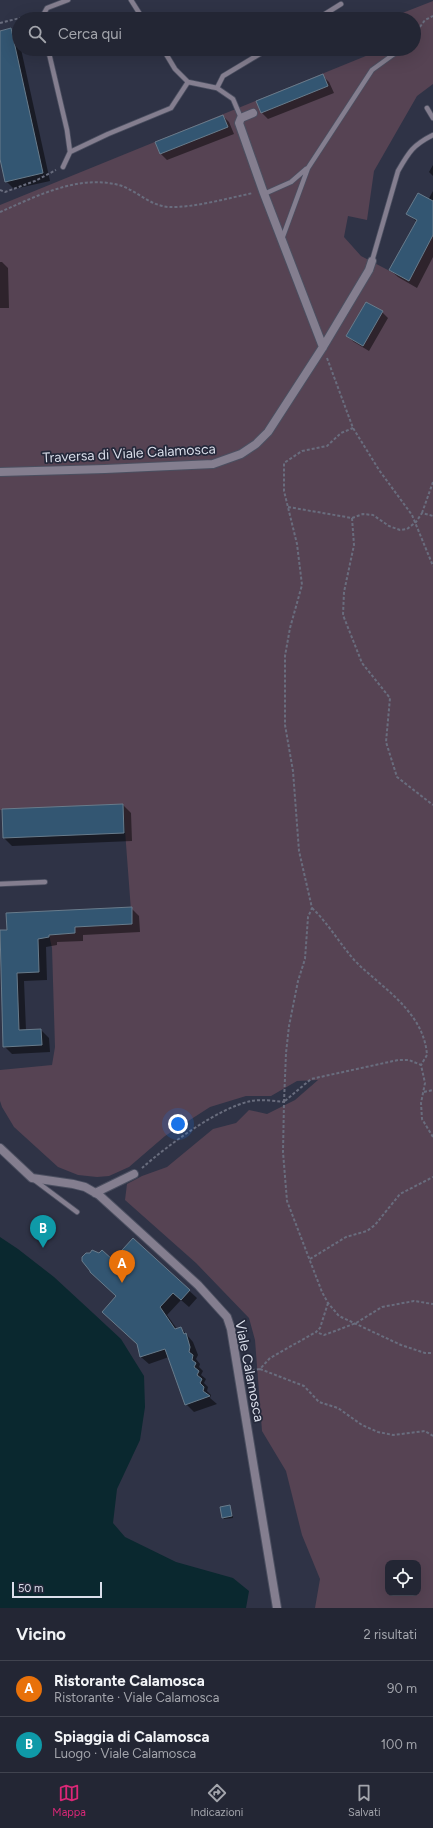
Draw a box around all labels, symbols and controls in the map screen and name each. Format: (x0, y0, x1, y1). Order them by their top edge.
search box (12, 12, 421, 56)
icon: search (26, 23, 48, 45)
text: Cerca qui (58, 25, 122, 43)
street label: Traversa di Viale Calamosca (42, 440, 216, 467)
your location (168, 1114, 188, 1134)
pin: B (30, 1215, 56, 1248)
pin: A (109, 1250, 135, 1283)
street label: Viale Calamosca (231, 1319, 268, 1423)
map controls (385, 1560, 421, 1596)
button: locate (385, 1560, 421, 1596)
scale bar (12, 1580, 102, 1599)
text: 50 m (18, 1582, 43, 1595)
text: Vicino (16, 1624, 66, 1644)
text: 2 risultati (363, 1627, 417, 1642)
text: Ristorante Calamosca (54, 1672, 205, 1690)
text: A (24, 1681, 34, 1696)
text: 90 m (387, 1681, 417, 1696)
text: Ristorante · Viale Calamosca (54, 1690, 219, 1705)
text: Spiaggia di Calamosca (54, 1728, 210, 1746)
text: B (25, 1737, 33, 1752)
text: 100 m (381, 1737, 417, 1752)
text: Luogo · Viale Calamosca (54, 1746, 196, 1761)
tab: Mappa (52, 1782, 86, 1819)
tab: Indicazioni (191, 1782, 243, 1819)
tab: Salvati (348, 1782, 381, 1819)

